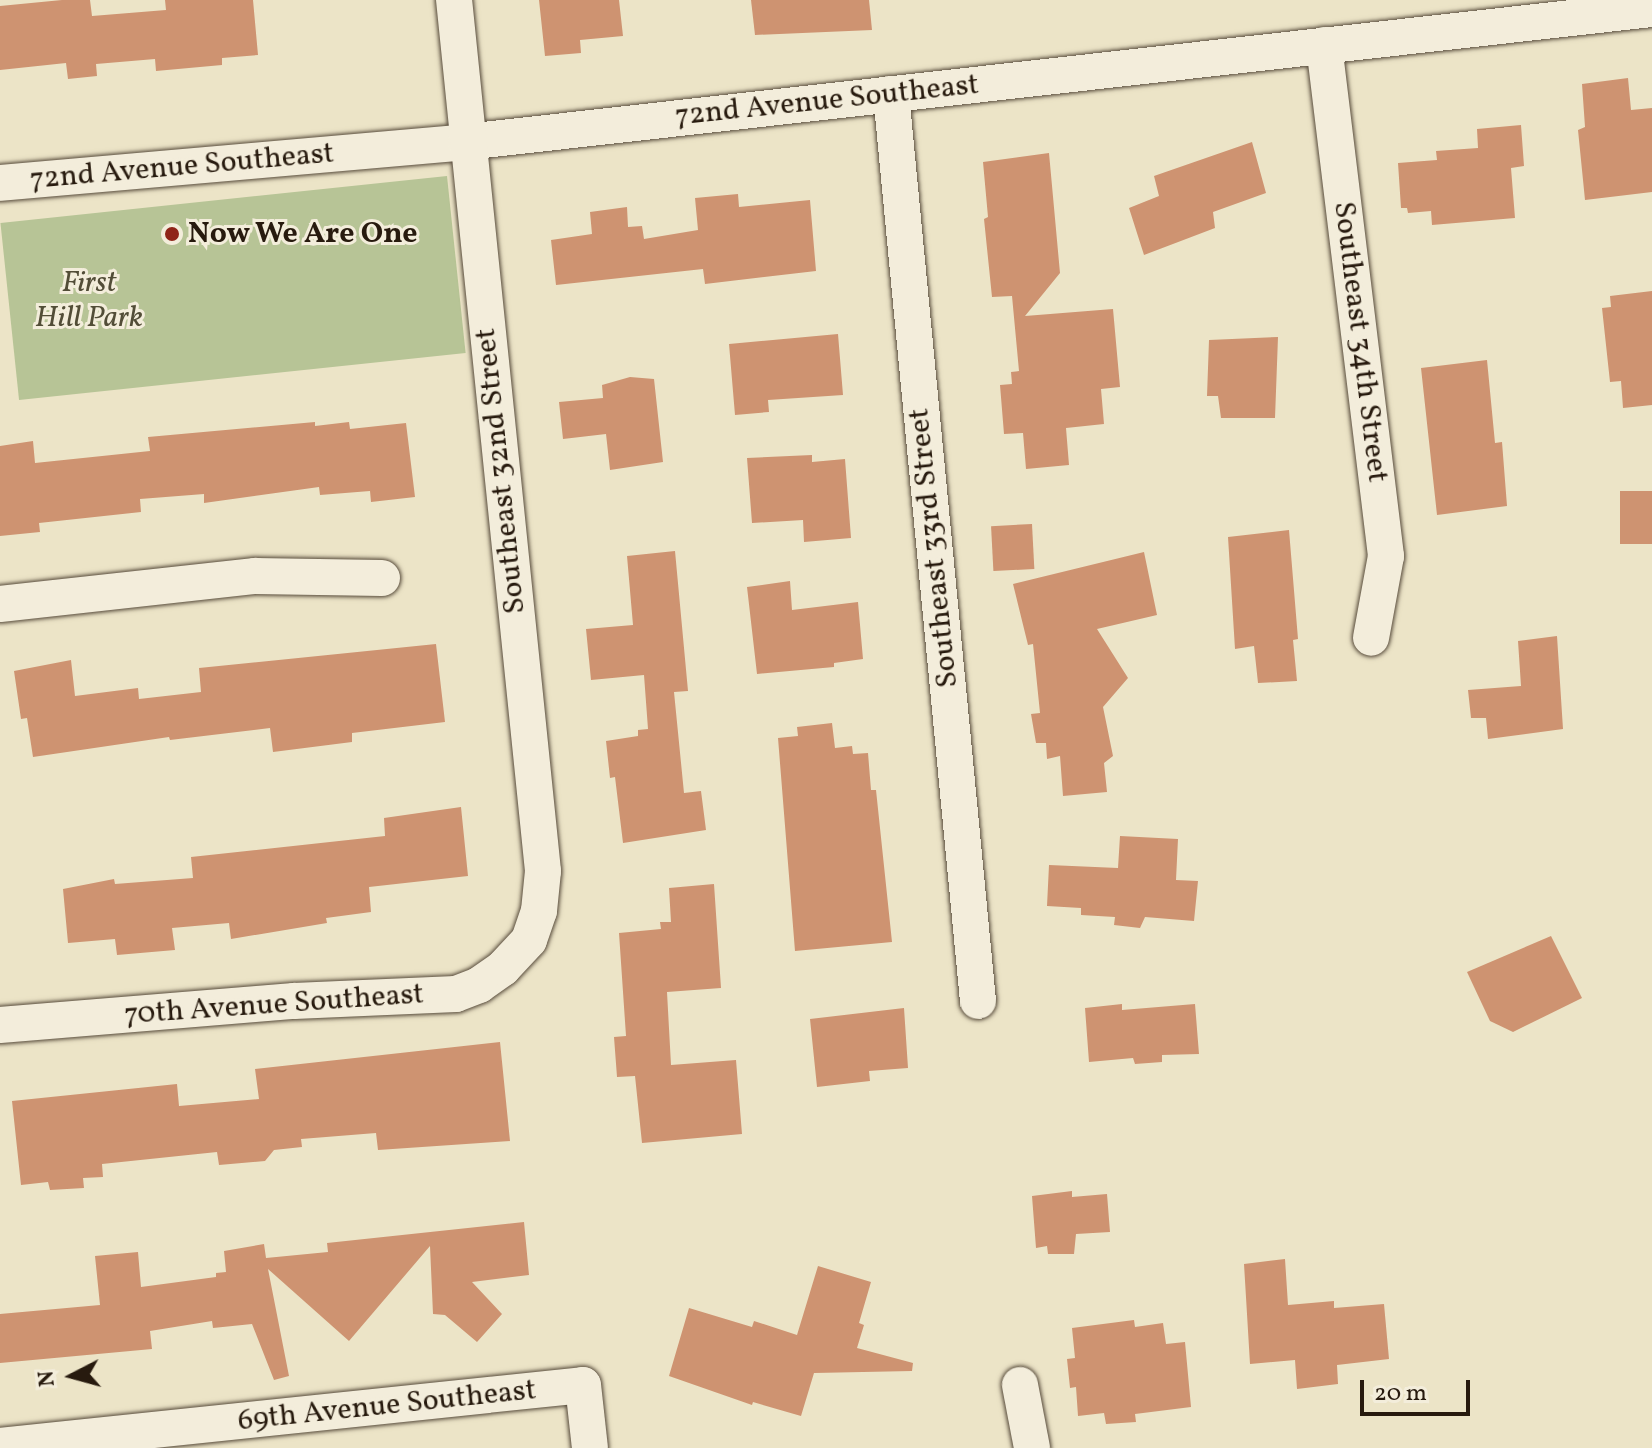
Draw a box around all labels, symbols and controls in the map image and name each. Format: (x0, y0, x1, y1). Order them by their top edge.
street label: 72nd Avenue Southeast (673, 67, 981, 135)
street label: 72nd Avenue Southeast (28, 136, 336, 198)
street label: Southeast 34th Street (1325, 200, 1395, 484)
place label: Now We Are One (188, 216, 419, 252)
marker: Now We Are One (163, 225, 181, 243)
park label: First Hill Park (35, 265, 143, 336)
street label: Southeast 32nd Street (468, 326, 534, 616)
street label: Southeast 33rd Street (901, 406, 967, 690)
street label: 70th Avenue Southeast (123, 977, 425, 1033)
north arrow (32, 1336, 112, 1416)
scale bar (1364, 1364, 1474, 1414)
text: N (31, 1369, 64, 1388)
street label: 69th Avenue Southeast (236, 1372, 538, 1440)
text: 20 m (1374, 1377, 1427, 1411)

